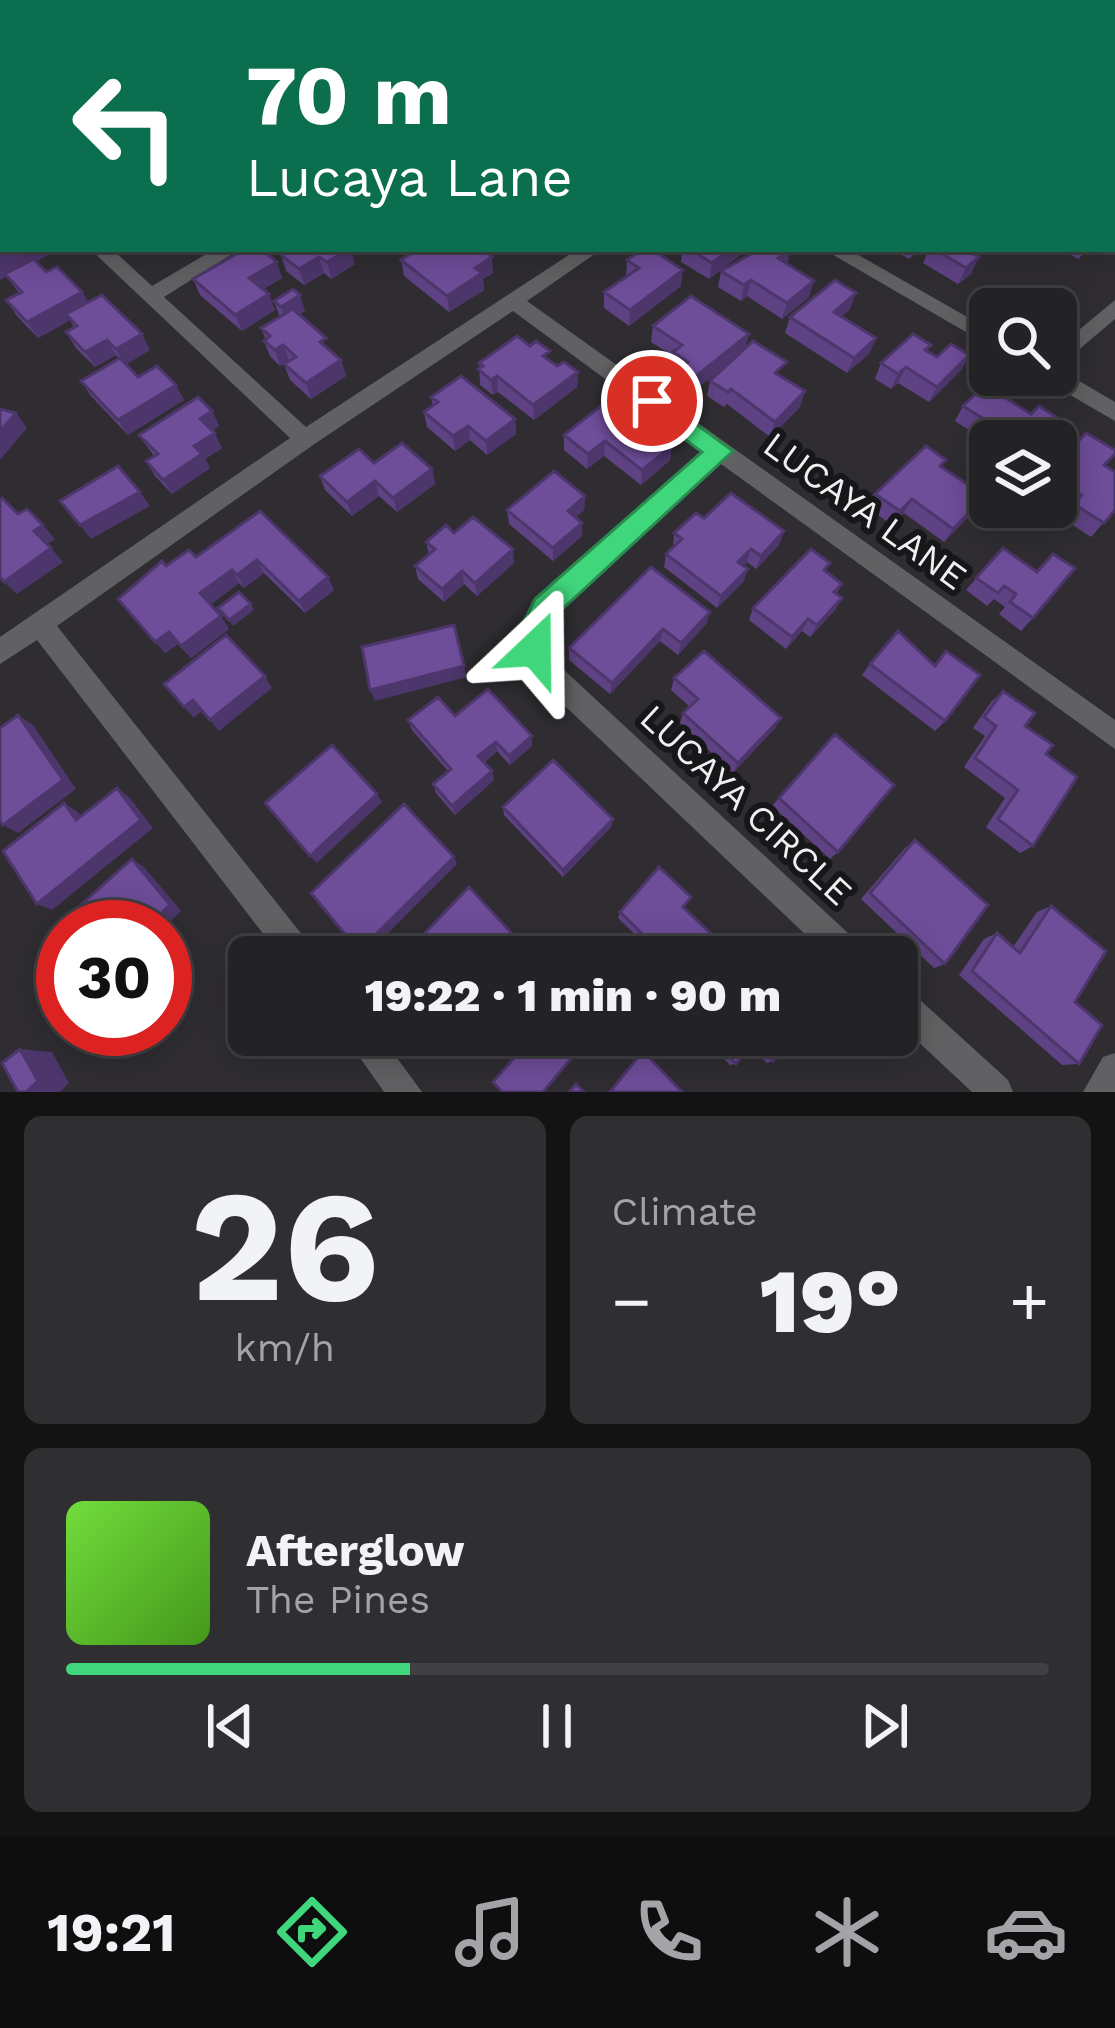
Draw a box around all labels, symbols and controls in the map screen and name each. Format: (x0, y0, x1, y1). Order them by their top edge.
text: 70 m (246, 46, 452, 144)
icon: left (48, 48, 204, 204)
text: Lucaya Lane (246, 146, 573, 209)
map controls (969, 288, 1077, 528)
button: search (969, 288, 1077, 396)
pin (601, 350, 703, 452)
icon: arrive (619, 368, 685, 434)
button: layers (969, 420, 1077, 528)
street label: LUCAYA LANE (756, 423, 974, 599)
position arrow (472, 586, 598, 712)
street label: LUCAYA CIRCLE (632, 696, 860, 914)
speed limit sign: 30 (36, 900, 192, 1056)
text: 19:22 · 1 min · 90 m (365, 969, 781, 1022)
text: 26 (190, 1155, 379, 1338)
text: Climate (612, 1189, 758, 1234)
text: 19° (760, 1248, 901, 1354)
text: − (612, 1263, 651, 1340)
text: + (1009, 1263, 1049, 1340)
text: km/h (235, 1325, 335, 1370)
text: Afterglow (246, 1524, 465, 1577)
text: The Pines (246, 1577, 430, 1622)
icon: previous (197, 1693, 263, 1759)
icon: pause (524, 1693, 590, 1759)
icon: next (852, 1693, 918, 1759)
icon: directions (270, 1890, 354, 1974)
icon: music (448, 1890, 532, 1974)
icon: phone (627, 1890, 711, 1974)
icon: climate (805, 1890, 889, 1974)
icon: car (984, 1890, 1068, 1974)
text: 19:21 (47, 1901, 176, 1964)

